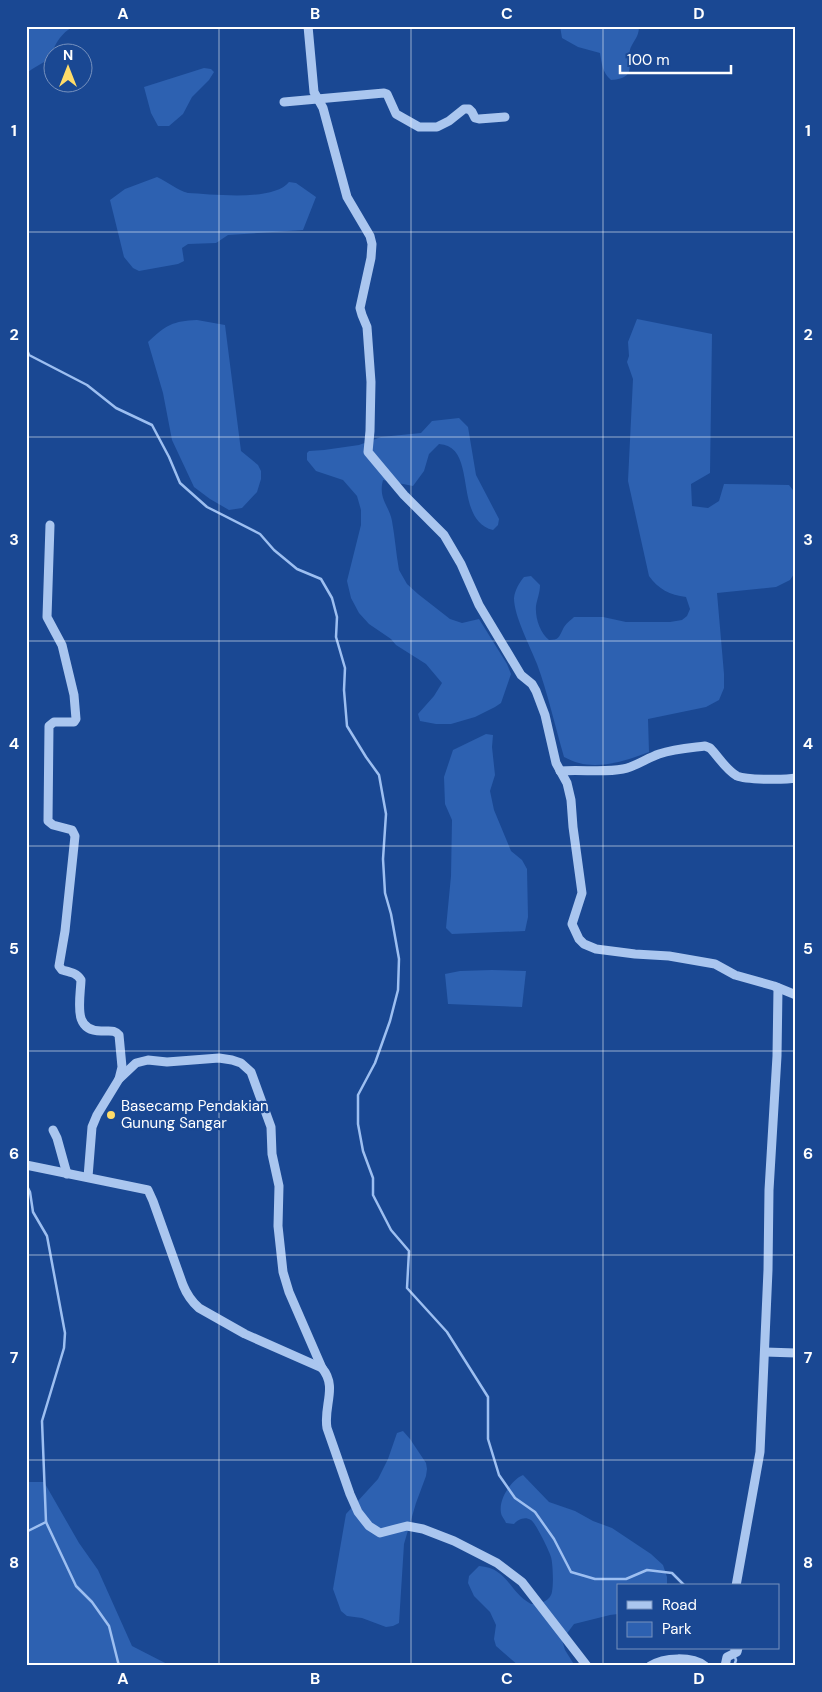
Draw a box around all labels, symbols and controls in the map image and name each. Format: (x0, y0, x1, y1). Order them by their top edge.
text: A (117, 3, 129, 24)
text: B (310, 3, 320, 24)
text: C (501, 3, 513, 24)
text: D (693, 3, 705, 24)
north arrow (42, 42, 92, 92)
scale bar (620, 42, 731, 74)
text: N (63, 46, 73, 64)
text: 100 m (627, 50, 670, 70)
text: 1 (11, 120, 17, 141)
text: 1 (805, 120, 811, 141)
text: 2 (9, 324, 19, 345)
text: 2 (803, 324, 813, 345)
text: 3 (9, 529, 19, 550)
text: 3 (803, 529, 813, 550)
text: 4 (9, 733, 19, 754)
text: 4 (803, 733, 813, 754)
text: 5 (9, 938, 19, 959)
text: 5 (803, 938, 813, 959)
place label: Basecamp Pendakian Gunung Sangar (121, 1096, 269, 1133)
marker: Basecamp Pendakian Gunung Sangar (105, 1109, 117, 1121)
text: 6 (9, 1143, 19, 1164)
text: 6 (803, 1143, 813, 1164)
text: 7 (10, 1347, 19, 1368)
text: 7 (804, 1347, 813, 1368)
text: 8 (9, 1552, 19, 1573)
text: 8 (803, 1552, 813, 1573)
legend (617, 1584, 780, 1650)
text: Road (662, 1595, 697, 1615)
text: Park (662, 1619, 692, 1639)
text: A (117, 1668, 129, 1689)
text: B (310, 1668, 320, 1689)
text: C (501, 1668, 513, 1689)
text: D (693, 1668, 705, 1689)

